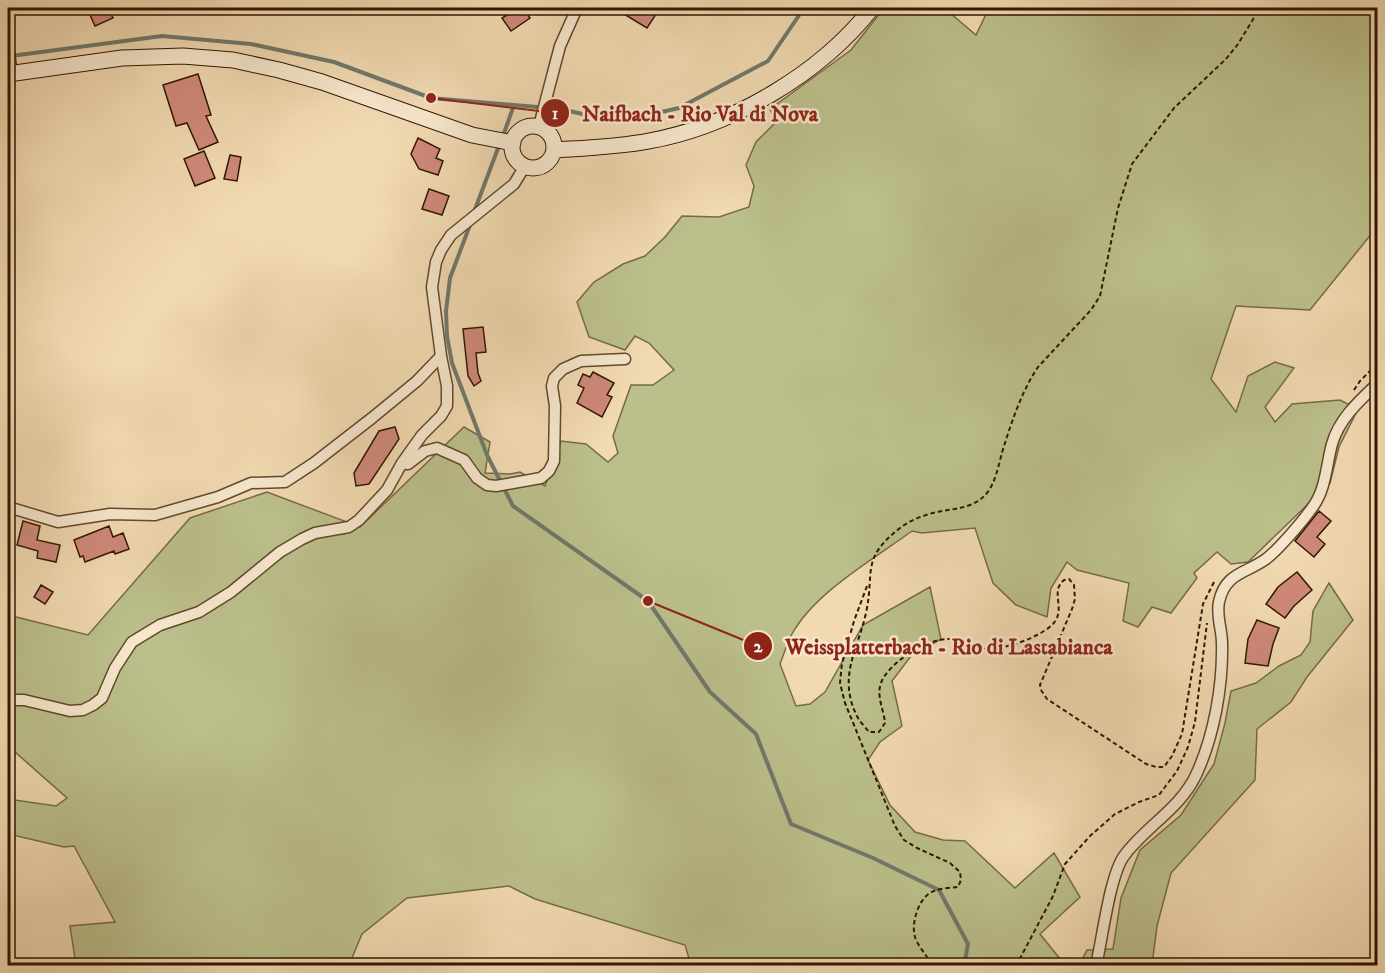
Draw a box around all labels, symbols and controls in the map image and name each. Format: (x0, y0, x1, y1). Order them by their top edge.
callout: Naifbach - Rio Val di Nova (540, 93, 830, 133)
text: Naifbach - Rio Val di Nova (582, 101, 819, 128)
text: 1 (552, 103, 559, 125)
callout: Weissplatterbach - Rio di Lastabianca (743, 626, 1124, 666)
text: Weissplatterbach - Rio di Lastabianca (784, 634, 1113, 661)
text: 2 (754, 636, 764, 658)

